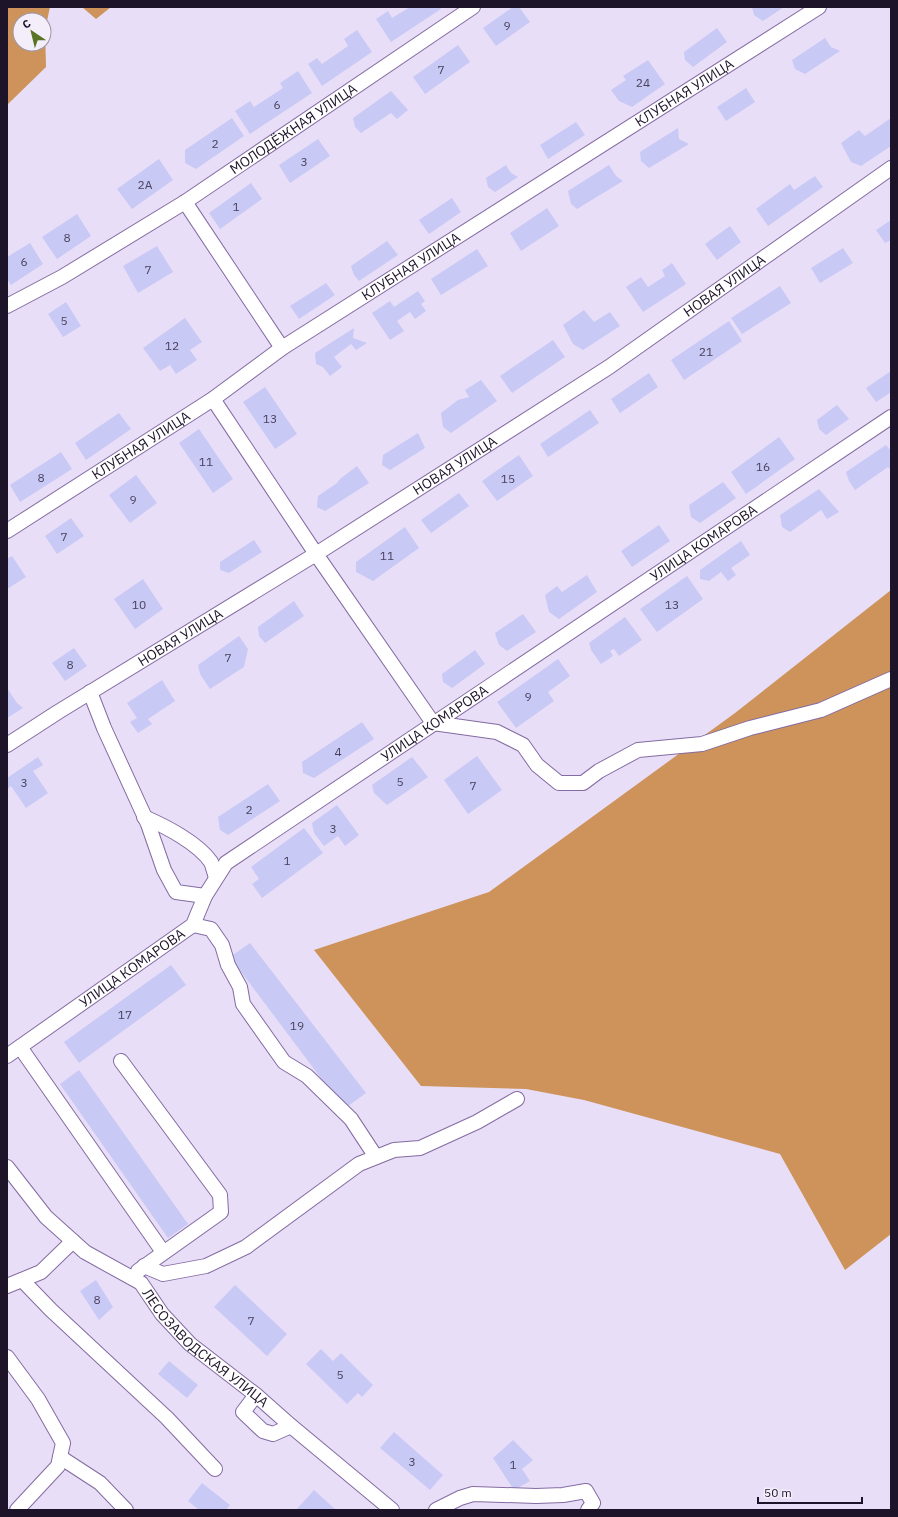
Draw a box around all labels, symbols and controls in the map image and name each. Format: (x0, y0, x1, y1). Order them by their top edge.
north arrow (12, 12, 52, 52)
text: С (19, 16, 33, 32)
house number: 9 (503, 18, 511, 33)
street label: КЛУБНАЯ УЛИЦА (632, 54, 737, 131)
house number: 7 (437, 62, 445, 77)
house number: 24 (636, 75, 650, 90)
street label: МОЛОДЁЖНАЯ УЛИЦА (226, 79, 360, 178)
house number: 6 (273, 97, 281, 112)
house number: 2 (211, 136, 219, 151)
house number: 3 (300, 154, 308, 169)
house number: 2А (138, 177, 153, 192)
house number: 1 (232, 199, 240, 214)
street label: КЛУБНАЯ УЛИЦА (358, 228, 464, 304)
house number: 8 (63, 230, 71, 245)
street label: НОВАЯ УЛИЦА (680, 250, 769, 321)
house number: 6 (20, 254, 28, 269)
house number: 7 (144, 262, 152, 277)
house number: 5 (60, 313, 68, 328)
house number: 12 (165, 338, 179, 353)
house number: 21 (699, 344, 713, 359)
street label: КЛУБНАЯ УЛИЦА (88, 407, 194, 483)
house number: 13 (263, 411, 277, 426)
street label: НОВАЯ УЛИЦА (409, 432, 500, 499)
house number: 11 (199, 454, 213, 469)
house number: 16 (756, 459, 770, 474)
house number: 8 (37, 470, 45, 485)
house number: 15 (501, 471, 515, 486)
house number: 9 (129, 492, 137, 507)
street label: УЛИЦА КОМАРОВА (647, 500, 761, 585)
house number: 7 (60, 529, 68, 544)
house number: 11 (380, 548, 394, 563)
house number: 10 (132, 597, 146, 612)
house number: 13 (665, 597, 679, 612)
street label: НОВАЯ УЛИЦА (134, 604, 226, 670)
house number: 7 (224, 650, 232, 665)
house number: 8 (66, 657, 74, 672)
street label: УЛИЦА КОМАРОВА (377, 681, 491, 766)
house number: 9 (524, 689, 532, 704)
house number: 4 (334, 744, 342, 759)
house number: 5 (396, 774, 404, 789)
house number: 3 (20, 775, 28, 790)
house number: 7 (469, 778, 477, 793)
house number: 2 (245, 802, 253, 817)
house number: 3 (329, 821, 337, 836)
house number: 1 (283, 853, 291, 868)
street label: УЛИЦА КОМАРОВА (76, 924, 188, 1011)
house number: 17 (118, 1007, 132, 1022)
house number: 19 (290, 1018, 304, 1033)
street label: ЛЕСОЗАВОДСКАЯ УЛИЦА (138, 1285, 272, 1411)
house number: 8 (93, 1292, 101, 1307)
house number: 7 (247, 1313, 255, 1328)
house number: 5 (336, 1367, 344, 1382)
house number: 3 (408, 1454, 416, 1469)
house number: 1 (509, 1457, 517, 1472)
scale bar (758, 1479, 862, 1505)
text: 50 m (764, 1485, 792, 1500)

